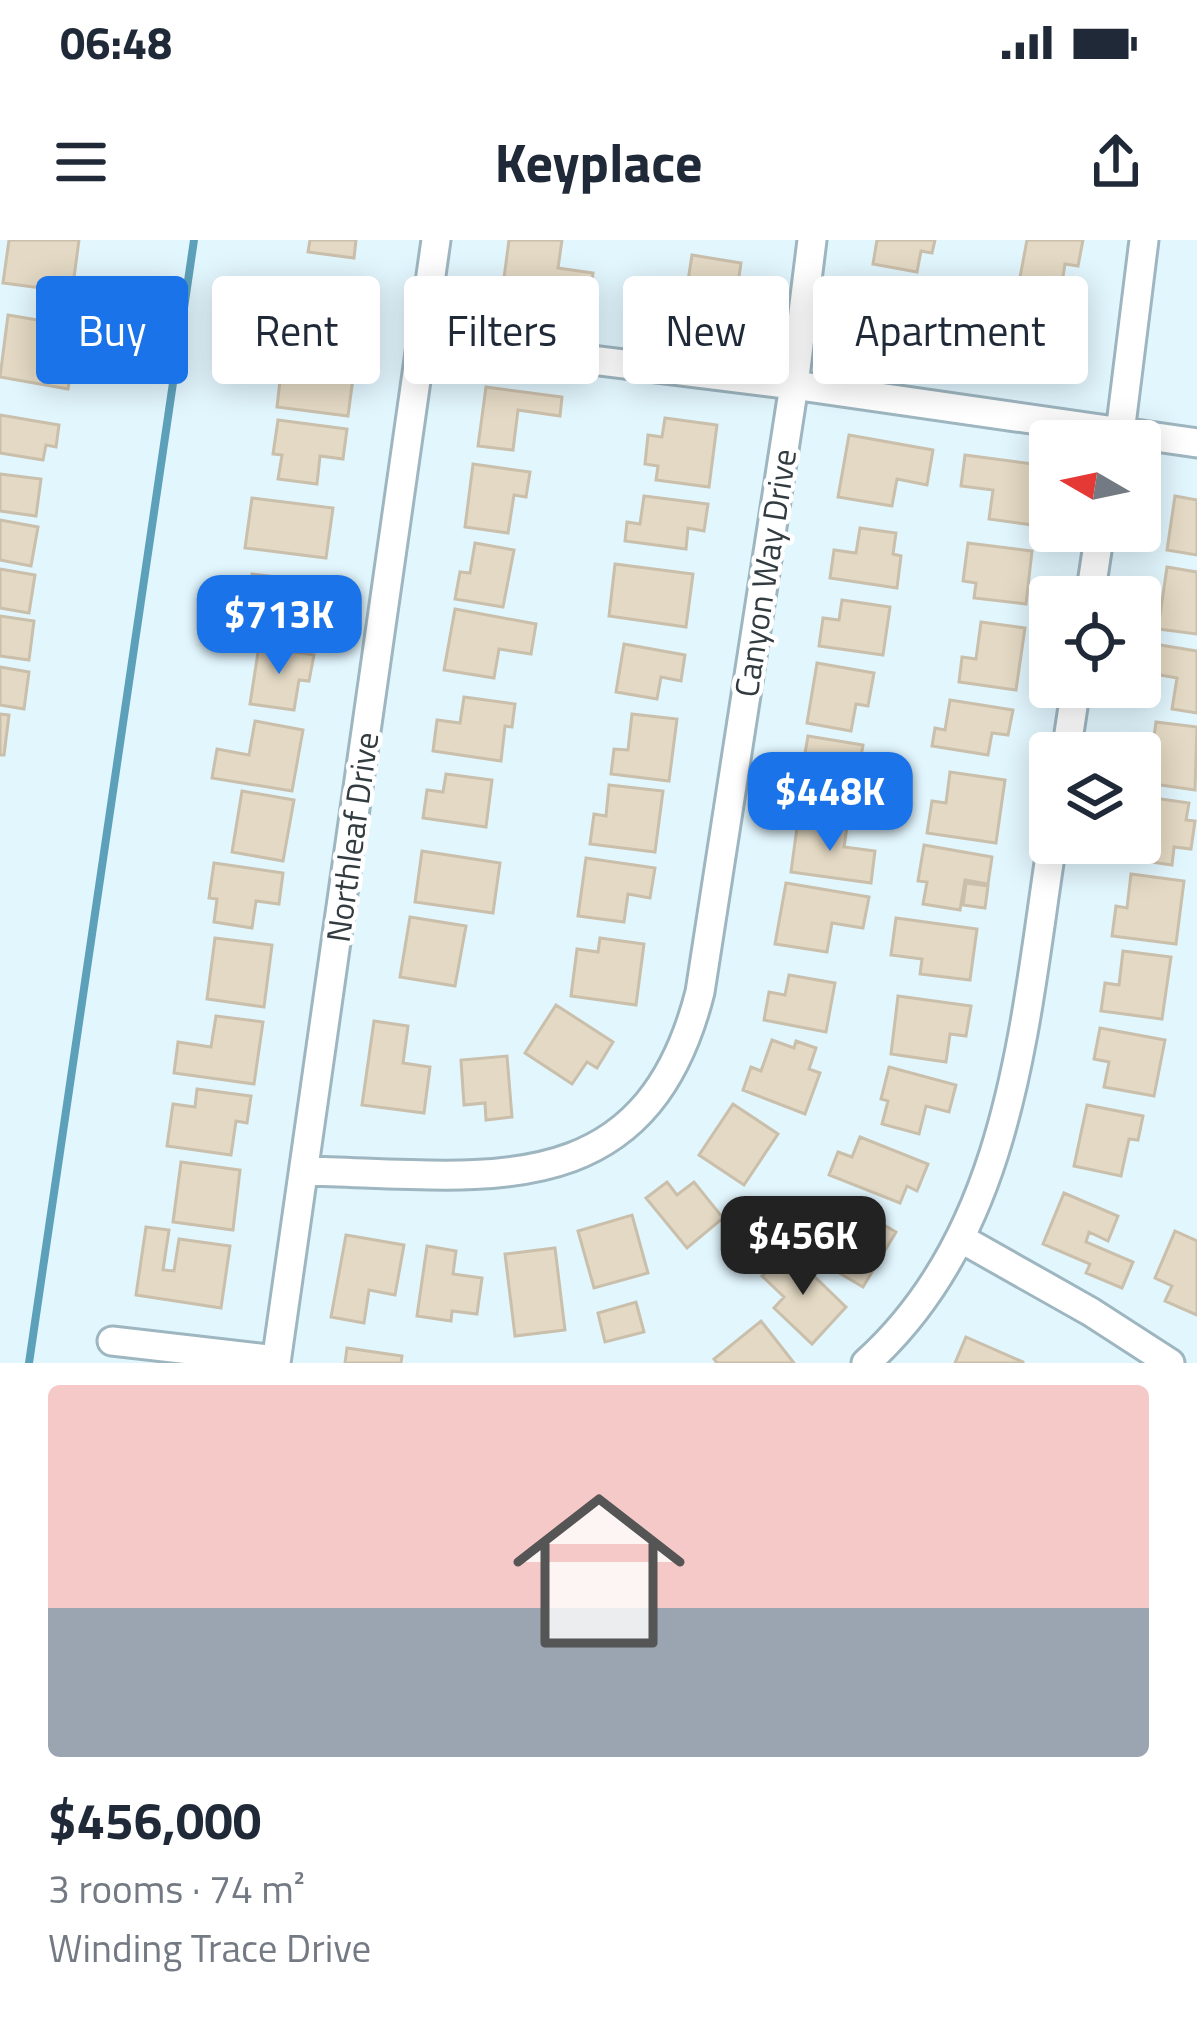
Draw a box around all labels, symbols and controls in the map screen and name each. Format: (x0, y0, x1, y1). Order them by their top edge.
text: 06:48 (60, 8, 172, 76)
text: Keyplace (494, 121, 703, 203)
icon: menu (48, 129, 114, 195)
icon: share (1083, 129, 1149, 195)
chip: Buy (36, 276, 188, 384)
chip: Rent (212, 276, 380, 384)
chip: Filters (404, 276, 599, 384)
chip: New (623, 276, 789, 384)
chip: Apartment (813, 276, 1088, 384)
north arrow (1029, 420, 1161, 552)
map controls (1029, 420, 1161, 864)
street label: Canyon Way Drive (721, 445, 809, 701)
pin: $713K (195, 575, 363, 677)
button: locate (1029, 576, 1161, 708)
text: $713K (224, 584, 334, 643)
street label: Northleaf Drive (313, 729, 391, 945)
button: layers (1029, 732, 1161, 864)
pin: $448K (746, 752, 914, 854)
text: $448K (775, 761, 885, 820)
pin: $456K (719, 1196, 887, 1298)
text: $456K (748, 1205, 858, 1264)
icon: home (491, 1463, 707, 1679)
text: $456,000 (48, 1781, 261, 1859)
text: 3 rooms · 74 m² (48, 1859, 305, 1918)
text: Winding Trace Drive (48, 1918, 371, 1977)

